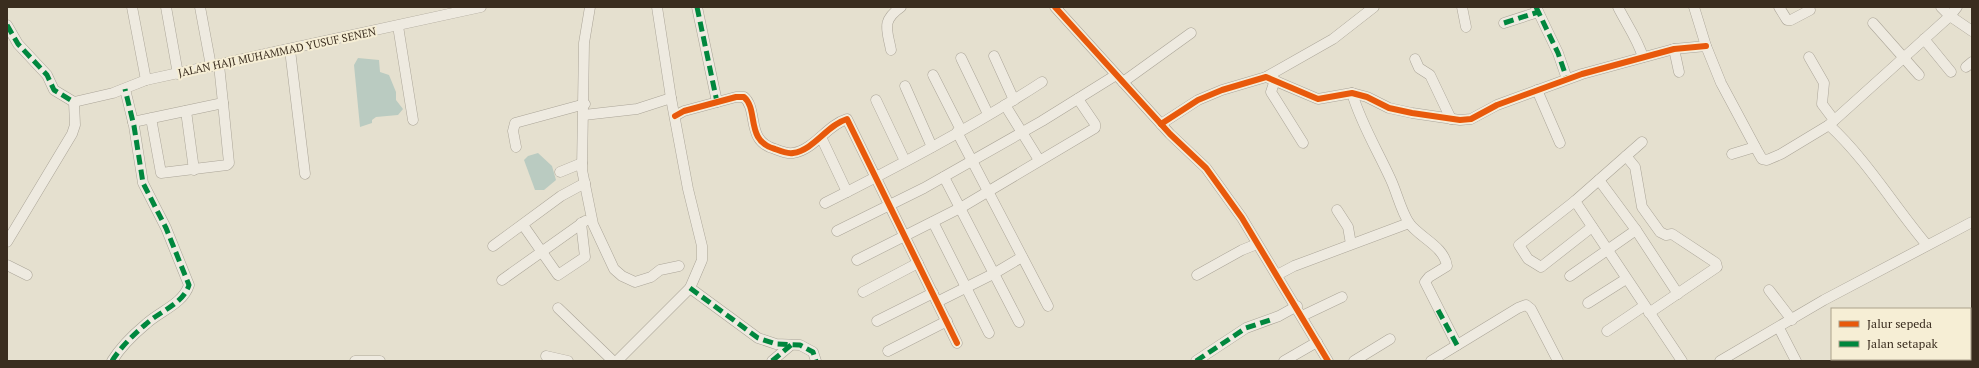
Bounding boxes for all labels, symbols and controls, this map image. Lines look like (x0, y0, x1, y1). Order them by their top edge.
street label: JALAN HAJI MUHAMMAD YUSUF SENEN (177, 24, 377, 80)
legend (1831, 308, 1971, 360)
text: Jalur sepeda (1867, 316, 1932, 331)
text: Jalan setapak (1867, 336, 1938, 351)

